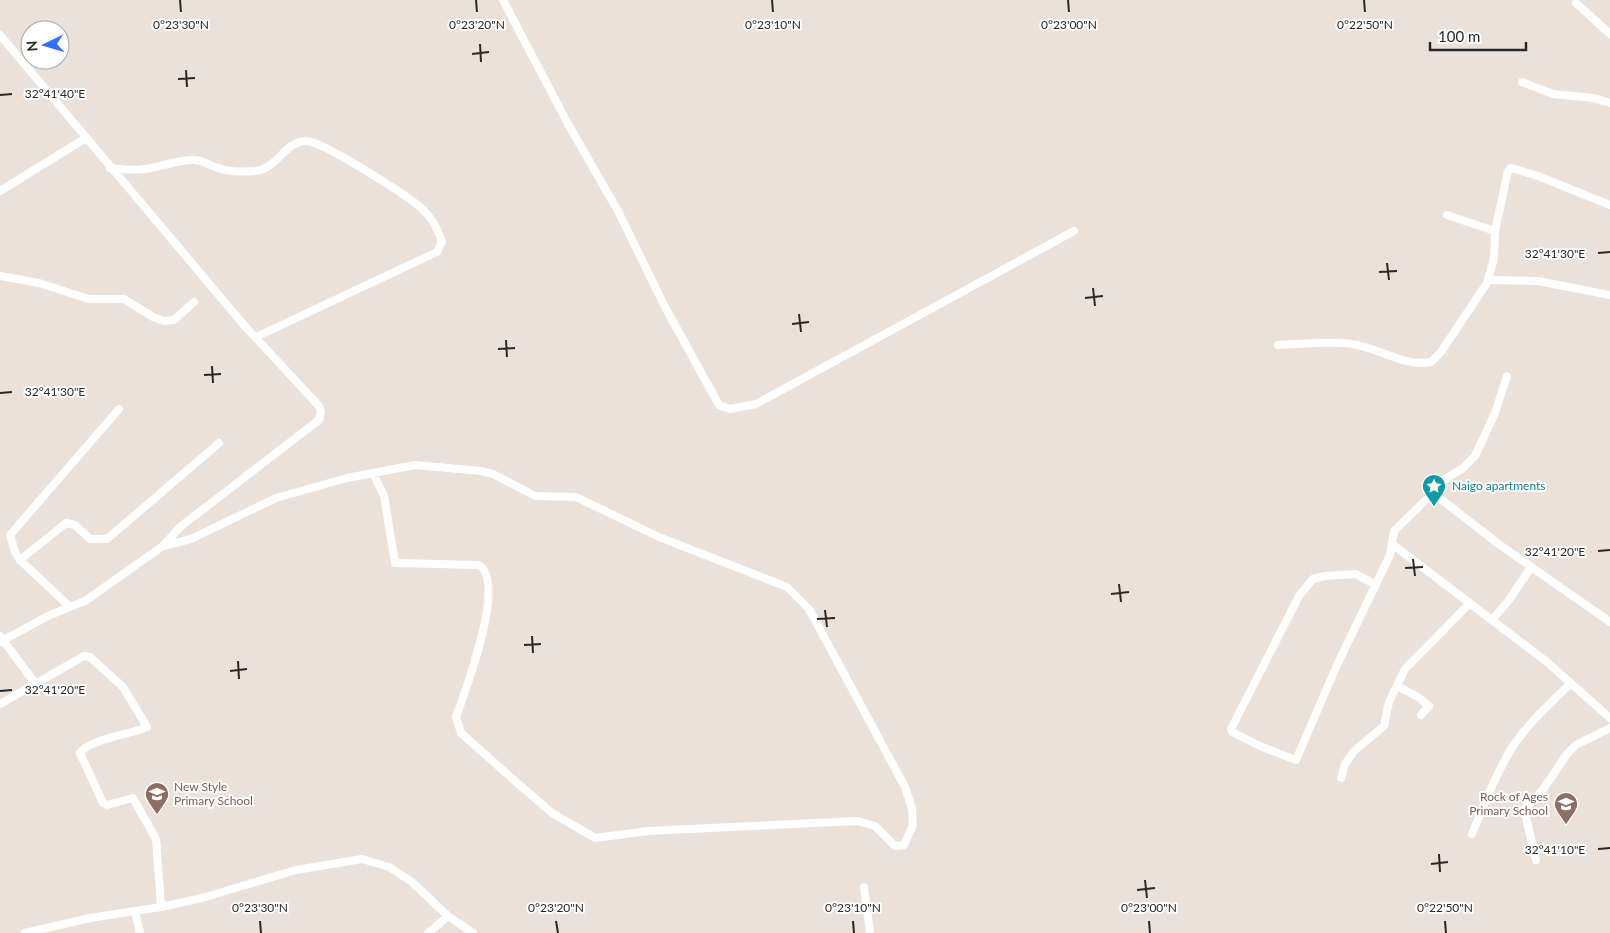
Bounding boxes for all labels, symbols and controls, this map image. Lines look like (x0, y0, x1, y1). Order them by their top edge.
text: 0°23'30"N (153, 17, 209, 32)
text: 0°23'20"N (449, 17, 505, 32)
text: 0°23'10"N (745, 17, 801, 32)
text: 0°23'00"N (1041, 17, 1097, 32)
text: 0°22'50"N (1337, 17, 1393, 32)
north arrow (20, 20, 70, 70)
scale bar (1430, 20, 1526, 52)
text: 100 m (1438, 27, 1480, 45)
text: N (23, 40, 40, 52)
text: 32°41'40"E (25, 86, 85, 101)
text: 32°41'30"E (1525, 246, 1585, 261)
text: 32°41'30"E (25, 384, 85, 399)
place icon: Naigo apartments (1421, 473, 1447, 507)
place label: Naigo apartments (1452, 478, 1546, 493)
text: 32°41'20"E (1525, 544, 1585, 559)
text: 32°41'20"E (25, 682, 85, 697)
place label: New Style Primary School (174, 779, 253, 808)
school or university icon: New Style Primary School (144, 781, 170, 815)
place label: Rock of Ages Primary School (1469, 789, 1548, 818)
school or university icon: Rock of Ages Primary School (1553, 791, 1579, 825)
text: 32°41'10"E (1525, 842, 1585, 857)
text: 0°23'30"N (232, 900, 288, 915)
text: 0°23'20"N (528, 900, 584, 915)
text: 0°23'10"N (825, 900, 881, 915)
text: 0°23'00"N (1121, 900, 1177, 915)
text: 0°22'50"N (1417, 900, 1473, 915)

